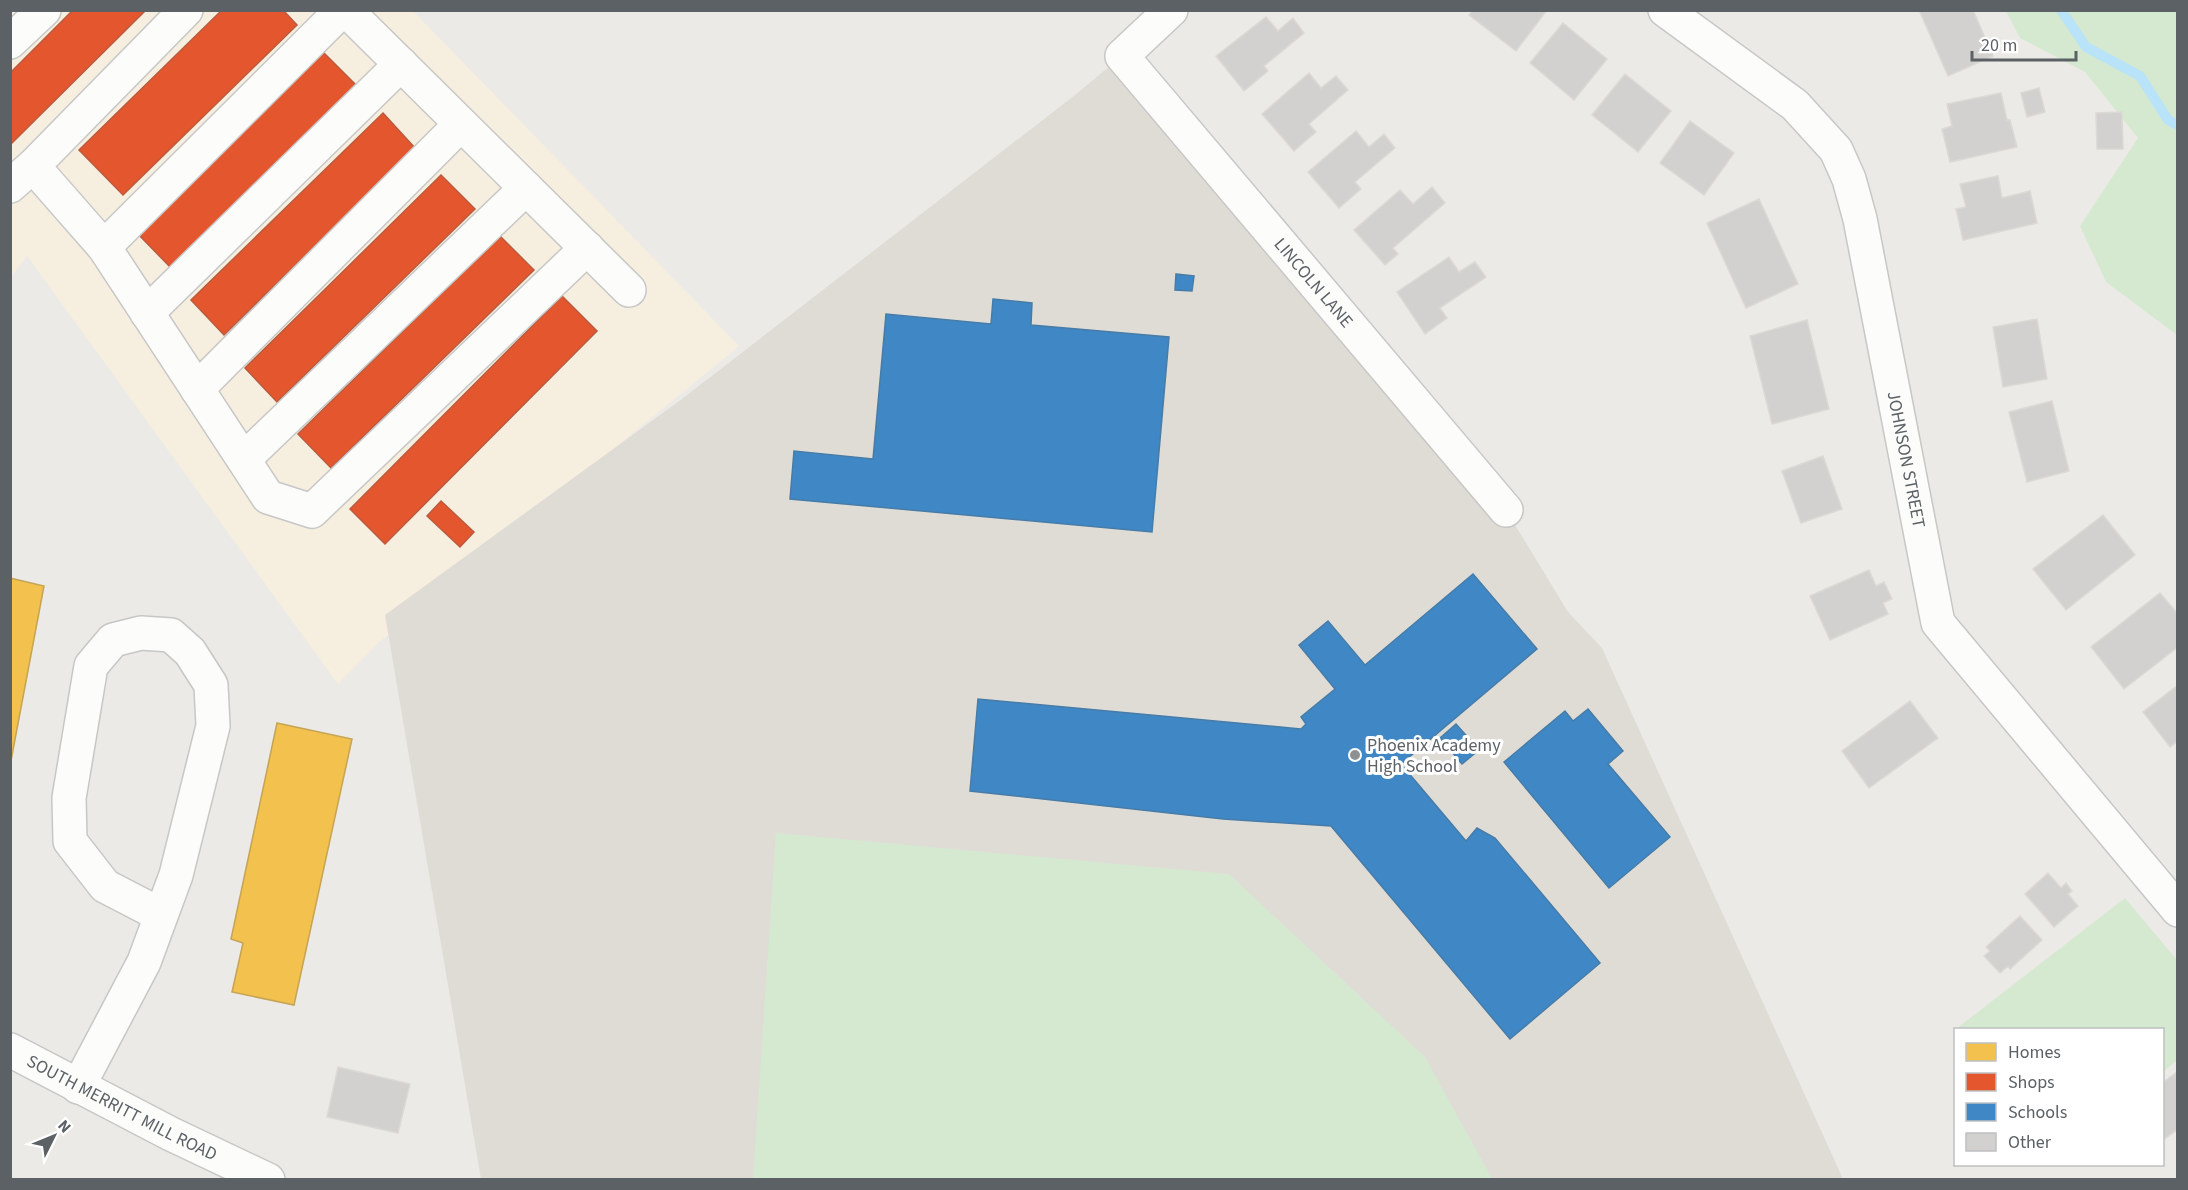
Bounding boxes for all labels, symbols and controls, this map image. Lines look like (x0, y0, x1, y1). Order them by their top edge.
scale bar (1972, 24, 2076, 62)
text: 20 m (1981, 33, 2017, 58)
street label: LINCOLN LANE (1268, 233, 1359, 333)
street label: JOHNSON STREET (1881, 389, 1931, 530)
place label: Phoenix Academy High School (1367, 733, 1501, 779)
marker: Phoenix Academy High School (1348, 748, 1362, 762)
legend (1954, 1028, 2164, 1166)
text: Homes (2008, 1040, 2061, 1065)
street label: SOUTH MERRITT MILL ROAD (22, 1049, 221, 1167)
text: Shops (2008, 1070, 2055, 1095)
text: Schools (2008, 1100, 2067, 1125)
north arrow (24, 1106, 84, 1166)
text: N (53, 1115, 76, 1138)
text: Other (2008, 1130, 2052, 1155)

